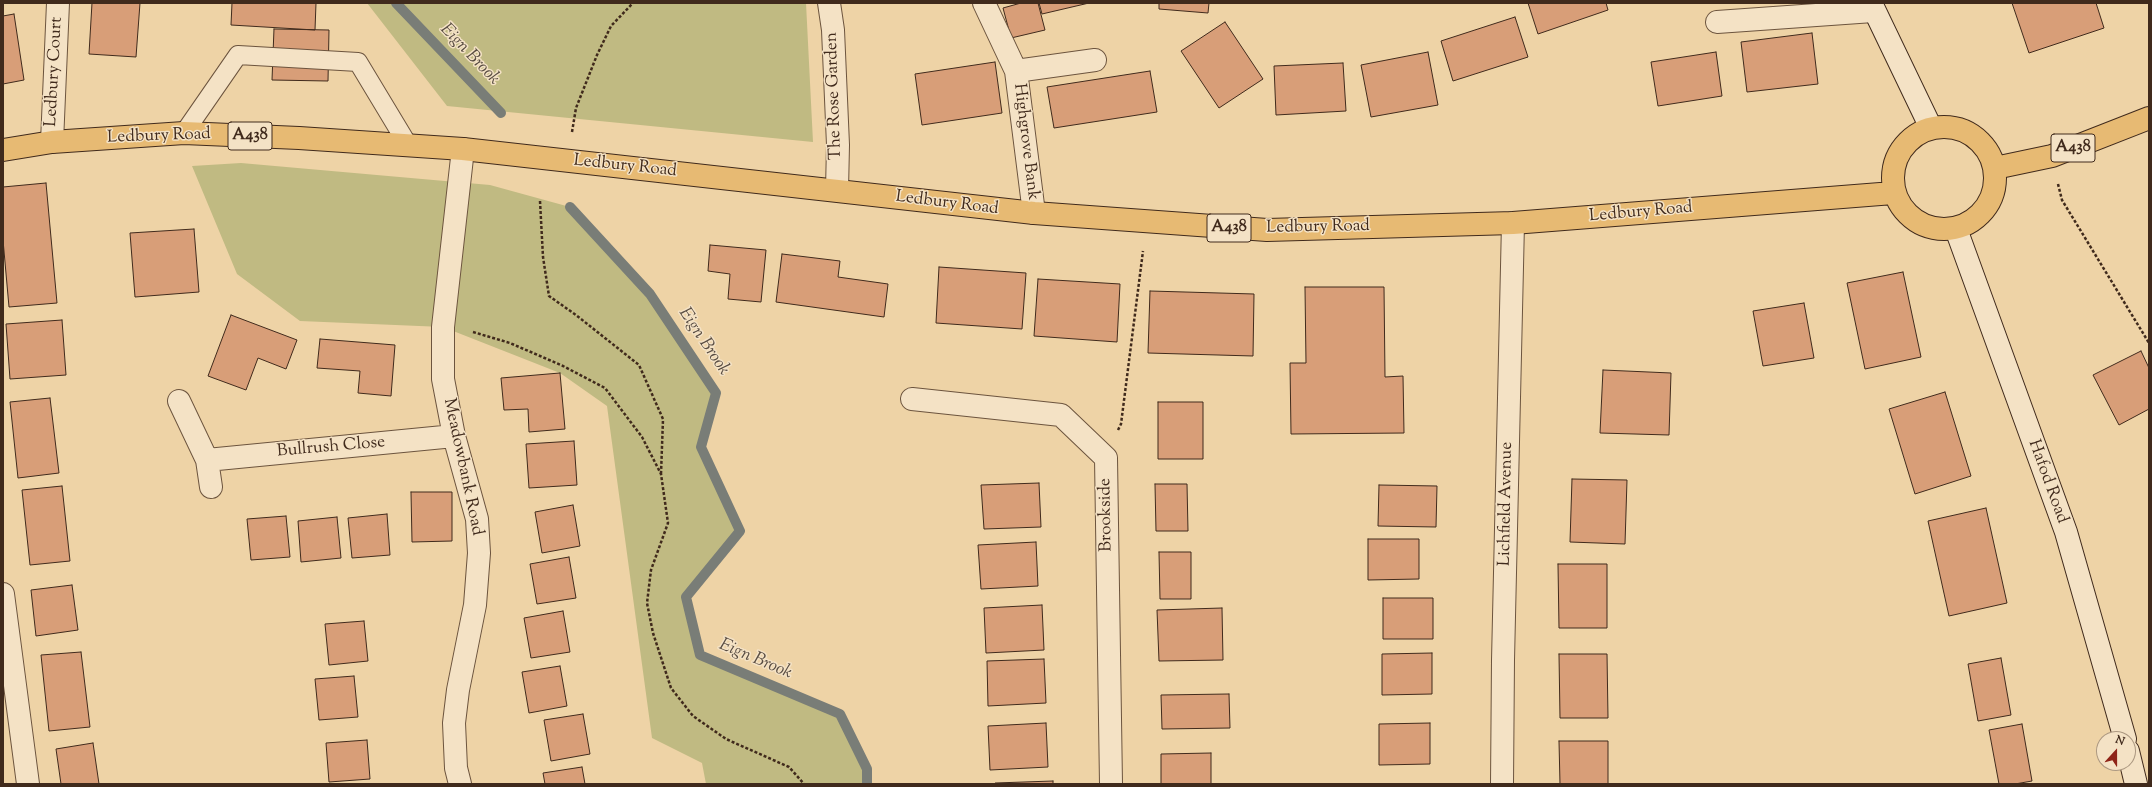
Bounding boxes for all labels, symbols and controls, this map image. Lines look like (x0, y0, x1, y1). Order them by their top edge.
street label: Ledbury Court (42, 17, 68, 127)
water label: Eign Brook (434, 20, 504, 90)
street label: The Rose Garden (823, 32, 847, 160)
street label: Highgrove Bank (1008, 82, 1042, 202)
road number: A438 (228, 122, 272, 150)
street label: Ledbury Road (107, 125, 211, 149)
road number: A438 (2051, 134, 2095, 162)
street label: Ledbury Road (572, 151, 678, 183)
street label: Ledbury Road (894, 188, 1000, 220)
street label: Ledbury Road (1588, 198, 1694, 228)
road number: A438 (1207, 214, 1251, 242)
street label: Ledbury Road (1266, 217, 1370, 239)
water label: Eign Brook (672, 304, 734, 380)
street label: Meadowbank Road (437, 396, 487, 538)
street label: Bullrush Close (276, 433, 386, 463)
street label: Hafod Road (2022, 437, 2072, 527)
street label: Lichfield Avenue (1496, 442, 1518, 566)
street label: Brookside (1096, 478, 1118, 552)
water label: Eign Brook (715, 635, 795, 685)
north arrow (2096, 731, 2136, 771)
text: N (2113, 732, 2127, 750)

